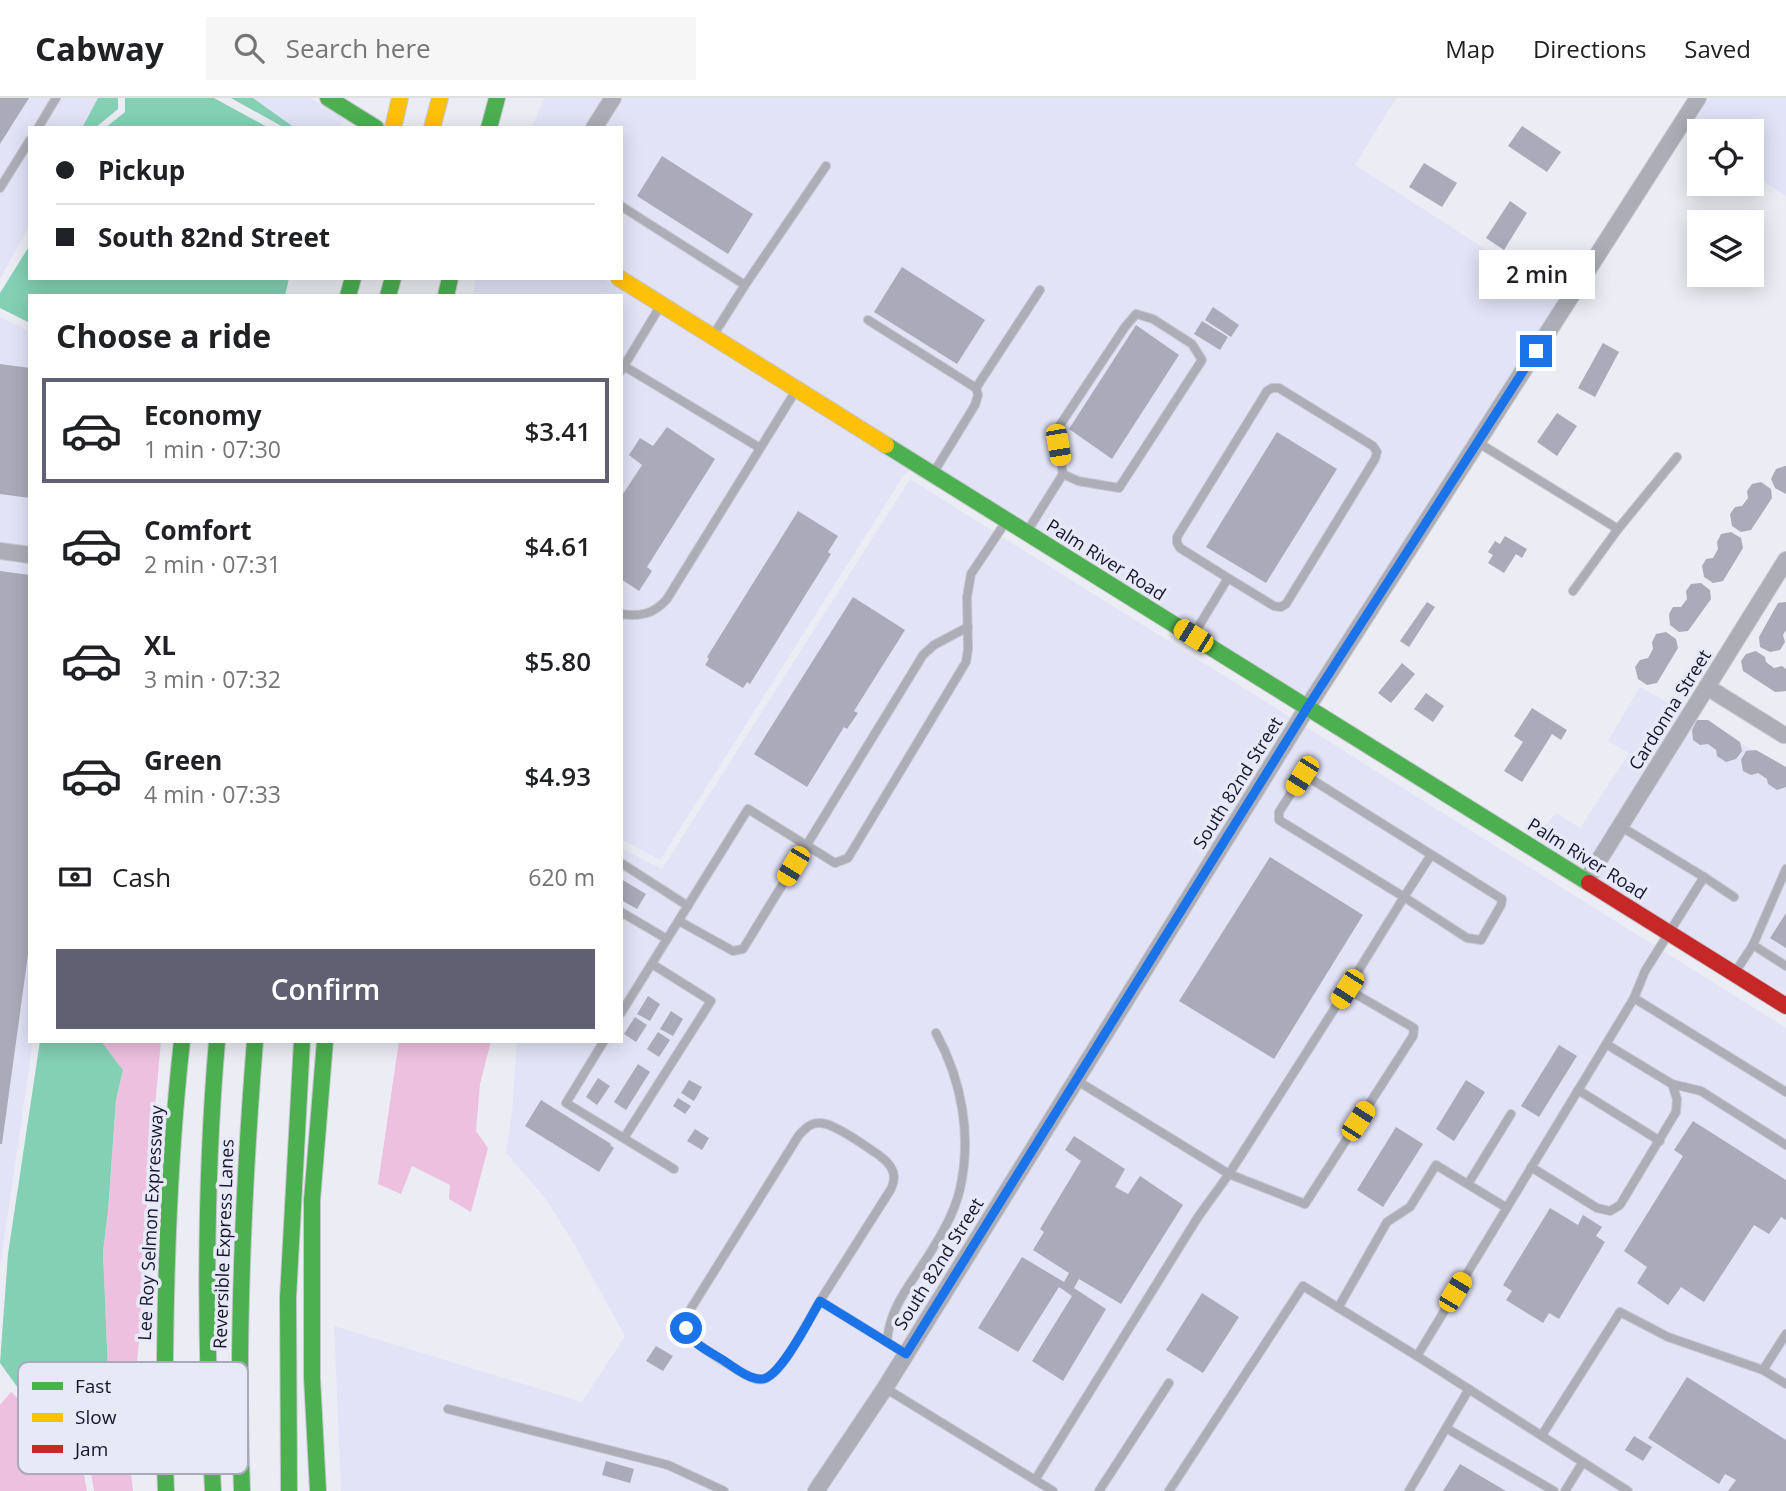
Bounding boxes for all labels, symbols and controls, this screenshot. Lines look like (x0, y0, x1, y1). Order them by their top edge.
search box (206, 17, 696, 80)
text: Cabway (35, 26, 164, 71)
icon: search (230, 29, 268, 67)
text: Search here (286, 30, 431, 66)
text: Map (1445, 32, 1495, 65)
text: Directions (1533, 32, 1646, 65)
text: Saved (1684, 32, 1751, 65)
map controls (1687, 119, 1764, 287)
button: locate (1687, 119, 1764, 196)
text: Pickup (98, 152, 185, 188)
button: layers (1687, 210, 1764, 287)
text: South 82nd Street (98, 219, 330, 255)
callout: 2 min (1478, 250, 1594, 299)
text: 2 min (1506, 258, 1568, 290)
text: Choose a ride (56, 314, 271, 357)
route end (1520, 335, 1552, 367)
text: Economy (144, 397, 262, 433)
icon: car (60, 399, 123, 462)
text: $3.41 (524, 413, 591, 449)
car (1045, 422, 1072, 468)
text: 1 min · 07:30 (144, 433, 281, 465)
text: Comfort (144, 512, 251, 548)
street label: Palm River Road (1042, 513, 1171, 605)
icon: car (60, 514, 123, 577)
text: $4.61 (524, 528, 591, 564)
text: 2 min · 07:31 (144, 548, 281, 580)
car (1170, 616, 1217, 656)
text: XL (144, 627, 176, 663)
icon: car (60, 629, 123, 692)
text: $5.80 (524, 643, 591, 679)
street label: Cardonna Street (1623, 645, 1716, 774)
text: 3 min · 07:32 (144, 663, 281, 695)
street label: South 82nd Street (1187, 712, 1287, 853)
text: Green (144, 742, 222, 778)
icon: car (60, 744, 123, 807)
car (1282, 753, 1323, 799)
text: $4.93 (524, 758, 591, 794)
text: 4 min · 07:33 (144, 778, 281, 810)
street label: Palm River Road (1523, 812, 1652, 904)
car (774, 843, 813, 889)
icon: cash (56, 858, 94, 896)
text: Cash (112, 859, 171, 895)
text: 620 m (528, 861, 595, 893)
button: Confirm (56, 949, 595, 1029)
car (1327, 966, 1368, 1012)
car (1338, 1098, 1379, 1144)
street label: Lee Roy Selmon Expressway (132, 1104, 168, 1341)
street label: Reversible Express Lanes (207, 1139, 239, 1349)
street label: South 82nd Street (888, 1193, 988, 1334)
car (1436, 1269, 1475, 1315)
route start (670, 1312, 702, 1344)
legend (18, 1362, 248, 1474)
text: Fast (75, 1373, 111, 1399)
text: Slow (75, 1404, 117, 1430)
text: Jam (73, 1436, 108, 1462)

